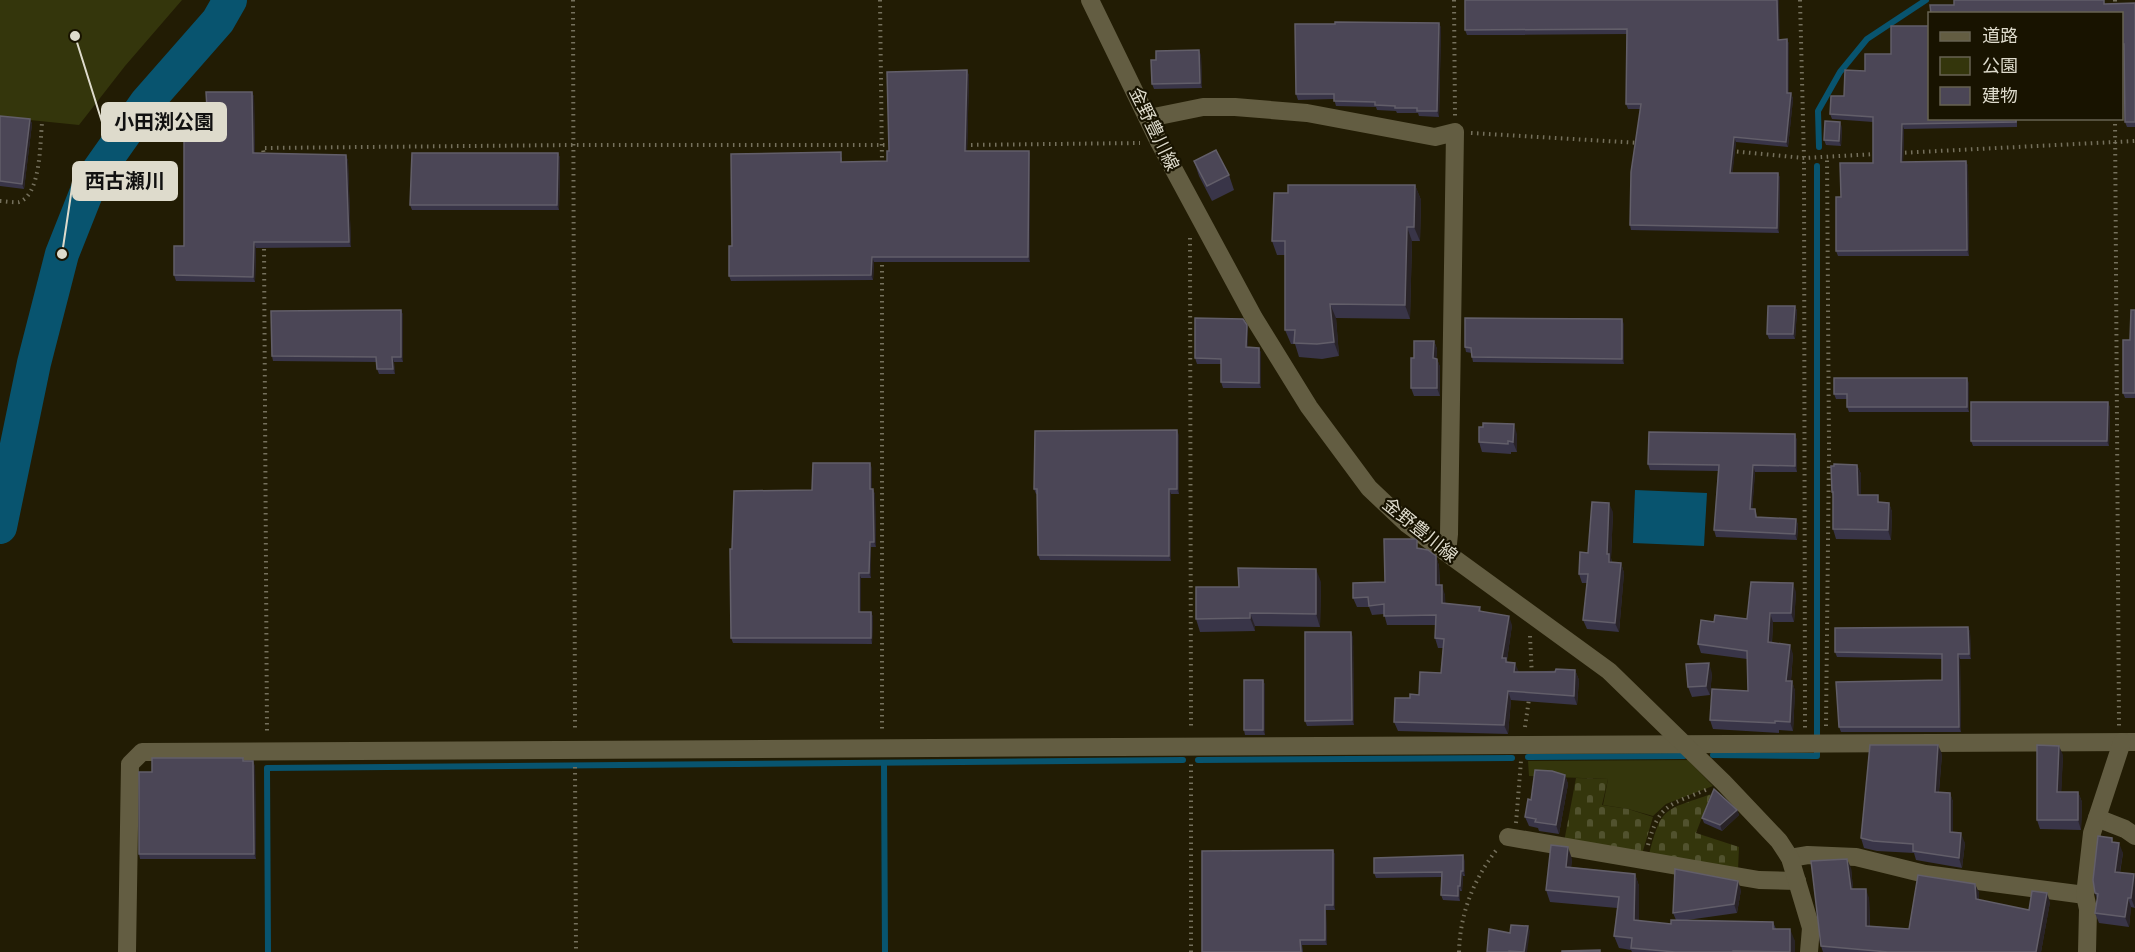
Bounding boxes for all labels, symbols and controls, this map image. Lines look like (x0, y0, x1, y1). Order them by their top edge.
legend (1928, 12, 2123, 120)
text: 道路 (1982, 25, 2018, 46)
text: 公園 (1982, 55, 2018, 76)
street label: 金野豊川線 (1125, 84, 1184, 174)
text: 建物 (1982, 85, 2018, 106)
callout: 小田渕公園 (102, 103, 226, 141)
text: 小田渕公園 (114, 110, 214, 134)
callout: 西古瀬川 (73, 162, 177, 200)
text: 西古瀬川 (85, 169, 165, 193)
street label: 金野豊川線 (1379, 493, 1462, 566)

